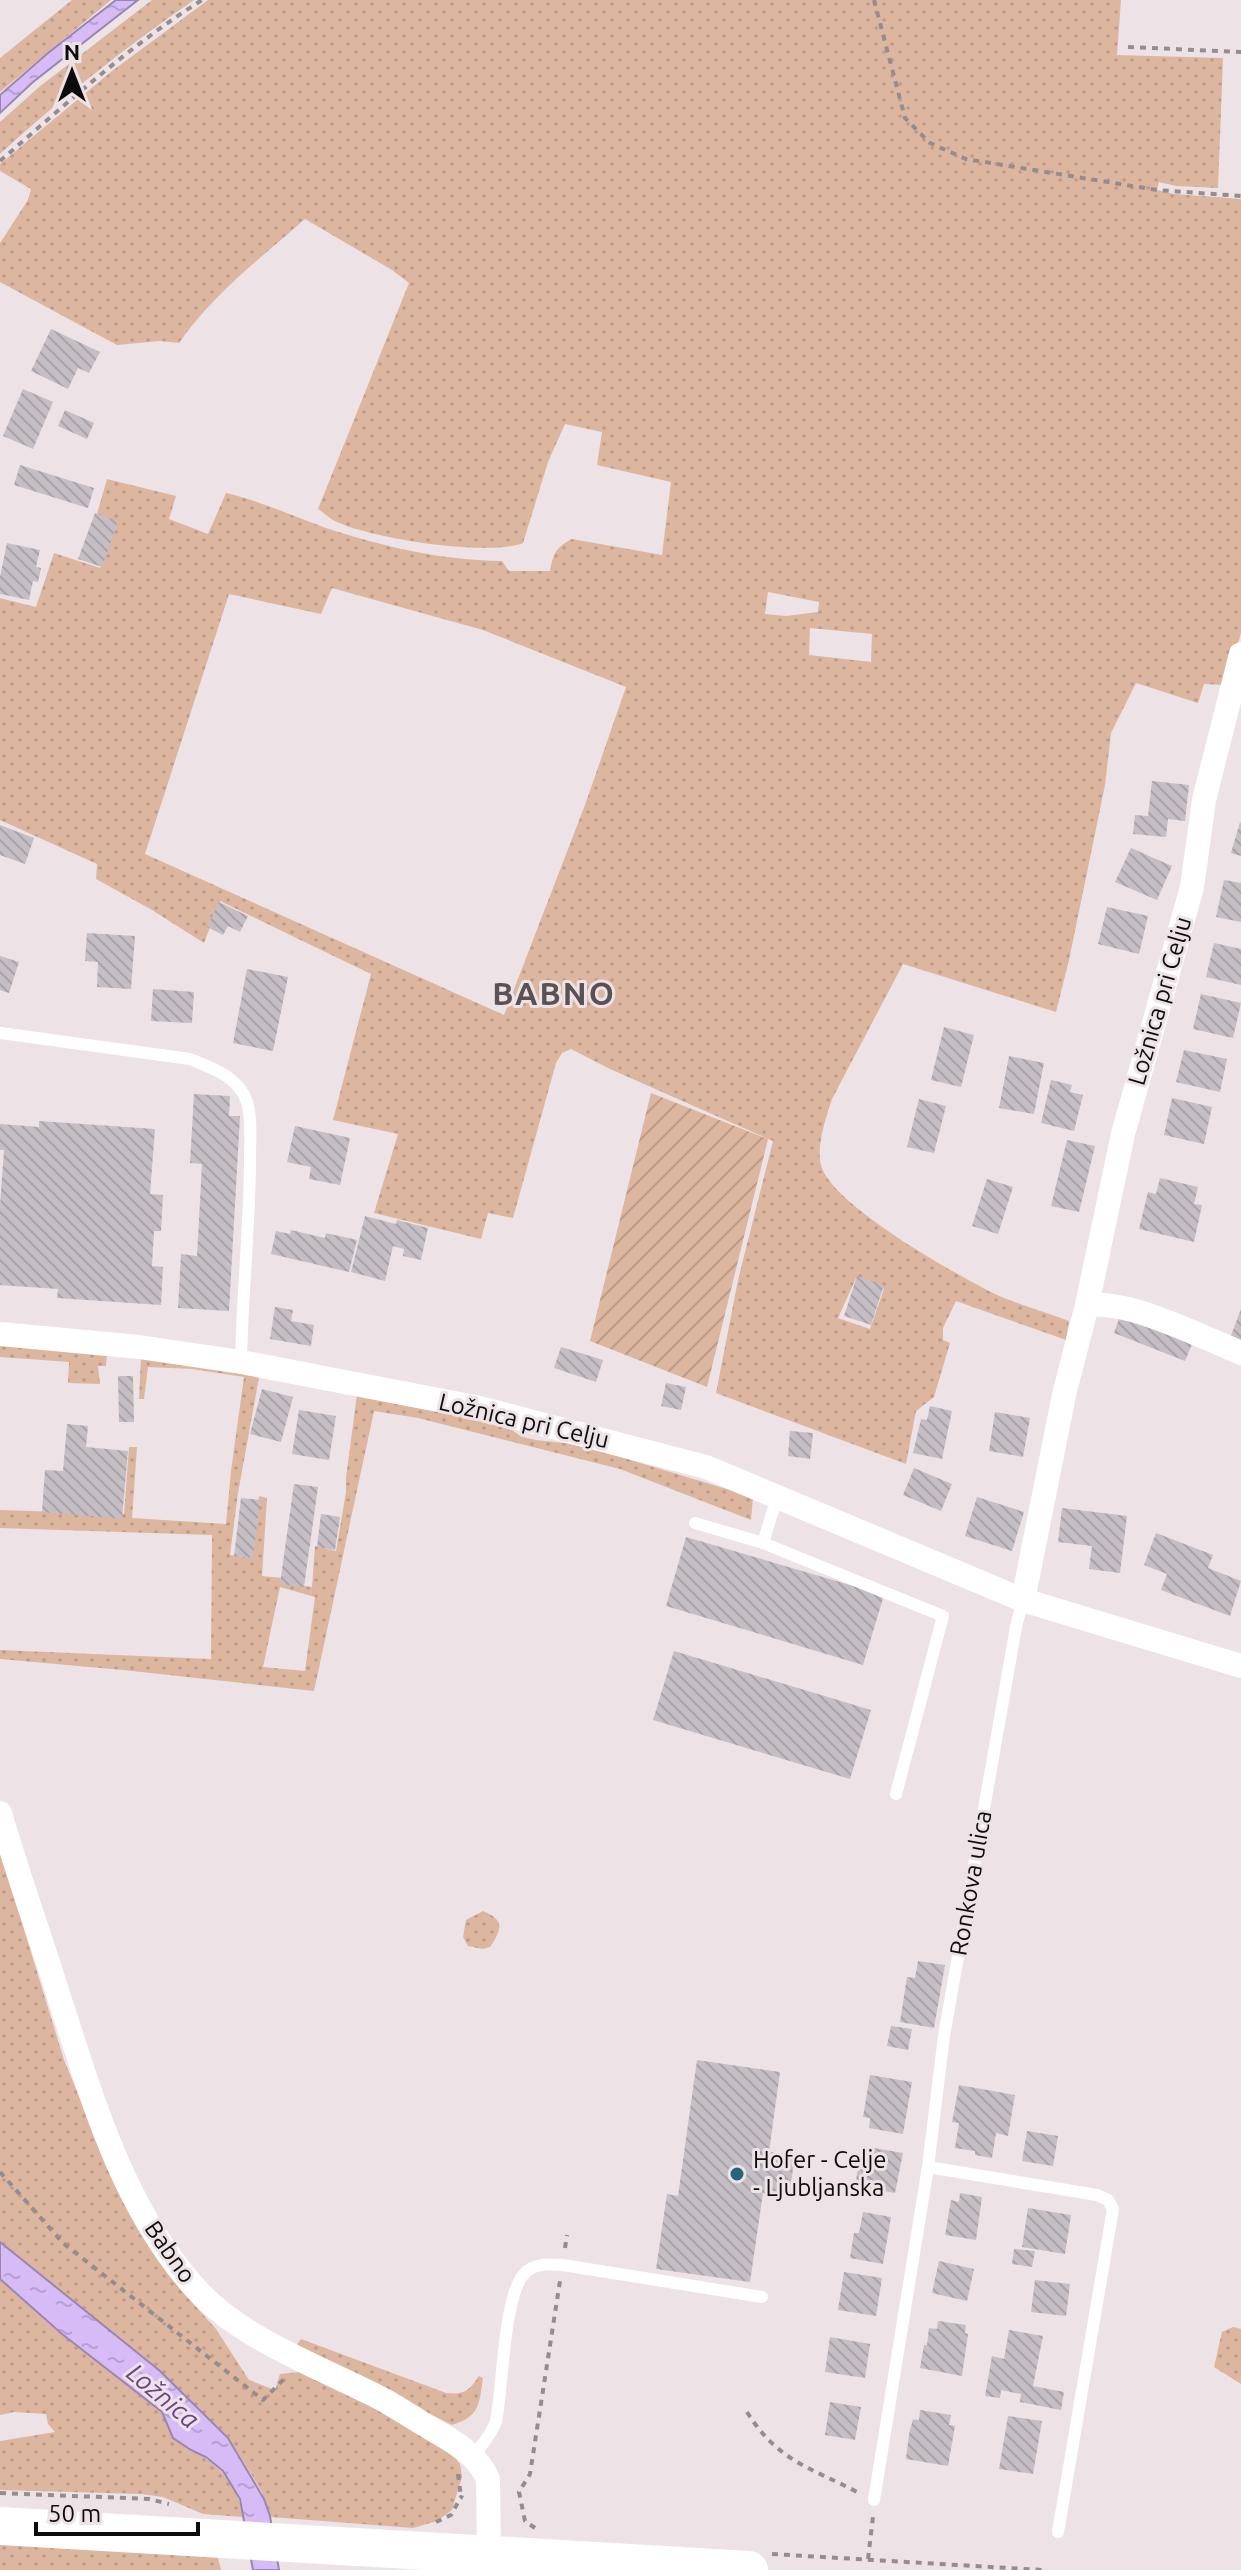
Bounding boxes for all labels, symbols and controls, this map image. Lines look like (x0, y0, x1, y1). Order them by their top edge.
north arrow (32, 32, 112, 112)
text: N (64, 39, 80, 64)
street label: Ložnica pri Celju (1123, 914, 1196, 1088)
district label: BABNO (492, 975, 616, 1011)
street label: Ložnica pri Celju (436, 1388, 612, 1453)
street label: Ronkova ulica (944, 1808, 997, 1958)
place label: Hofer - Celje - Ljubljanska (753, 2146, 886, 2201)
marker: Hofer - Celje - Ljubljanska (728, 2165, 746, 2183)
street label: Babno (139, 2216, 201, 2288)
water label: Ložnica (122, 2357, 205, 2434)
scale bar (36, 2486, 198, 2536)
text: 50 m (48, 2500, 101, 2527)

